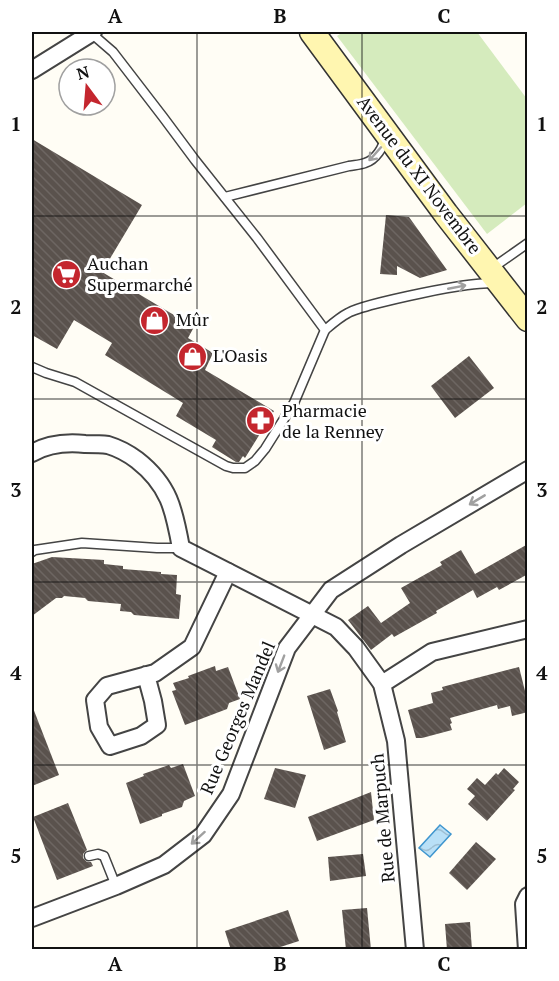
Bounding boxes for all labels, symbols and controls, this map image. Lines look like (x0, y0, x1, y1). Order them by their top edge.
text: A (108, 2, 123, 29)
text: B (274, 2, 287, 29)
text: C (437, 2, 451, 29)
north arrow (57, 57, 117, 117)
text: N (74, 60, 92, 85)
street label: Avenue du XI Novembre (352, 90, 487, 259)
text: 1 (10, 110, 22, 137)
text: 1 (536, 110, 548, 137)
one-way arrow (368, 147, 382, 162)
place label: Auchan Supermarché (87, 251, 193, 296)
supermarket icon: Auchan Supermarché (50, 258, 82, 290)
one-way arrow (446, 281, 466, 292)
text: 2 (10, 293, 22, 320)
text: 2 (536, 293, 548, 320)
shop icon: Mûr (139, 304, 171, 336)
place label: Mûr (176, 307, 209, 331)
shop icon: L'Oasis (176, 340, 208, 372)
place label: L'Oasis (213, 343, 268, 367)
place label: Pharmacie de la Renney (282, 398, 385, 443)
pharmacy icon: Pharmacie de la Renney (245, 405, 277, 437)
text: 3 (10, 476, 22, 503)
text: 3 (536, 476, 548, 503)
one-way arrow (469, 494, 486, 506)
street label: Rue Georges Mandel (194, 637, 280, 798)
one-way arrow (275, 654, 286, 672)
text: 4 (10, 659, 22, 686)
text: 4 (536, 659, 548, 686)
street label: Rue de Marpuch (364, 752, 400, 884)
one-way arrow (190, 831, 205, 845)
text: 5 (10, 842, 22, 869)
text: 5 (536, 842, 548, 869)
text: A (108, 950, 123, 977)
text: B (274, 950, 287, 977)
text: C (437, 950, 451, 977)

